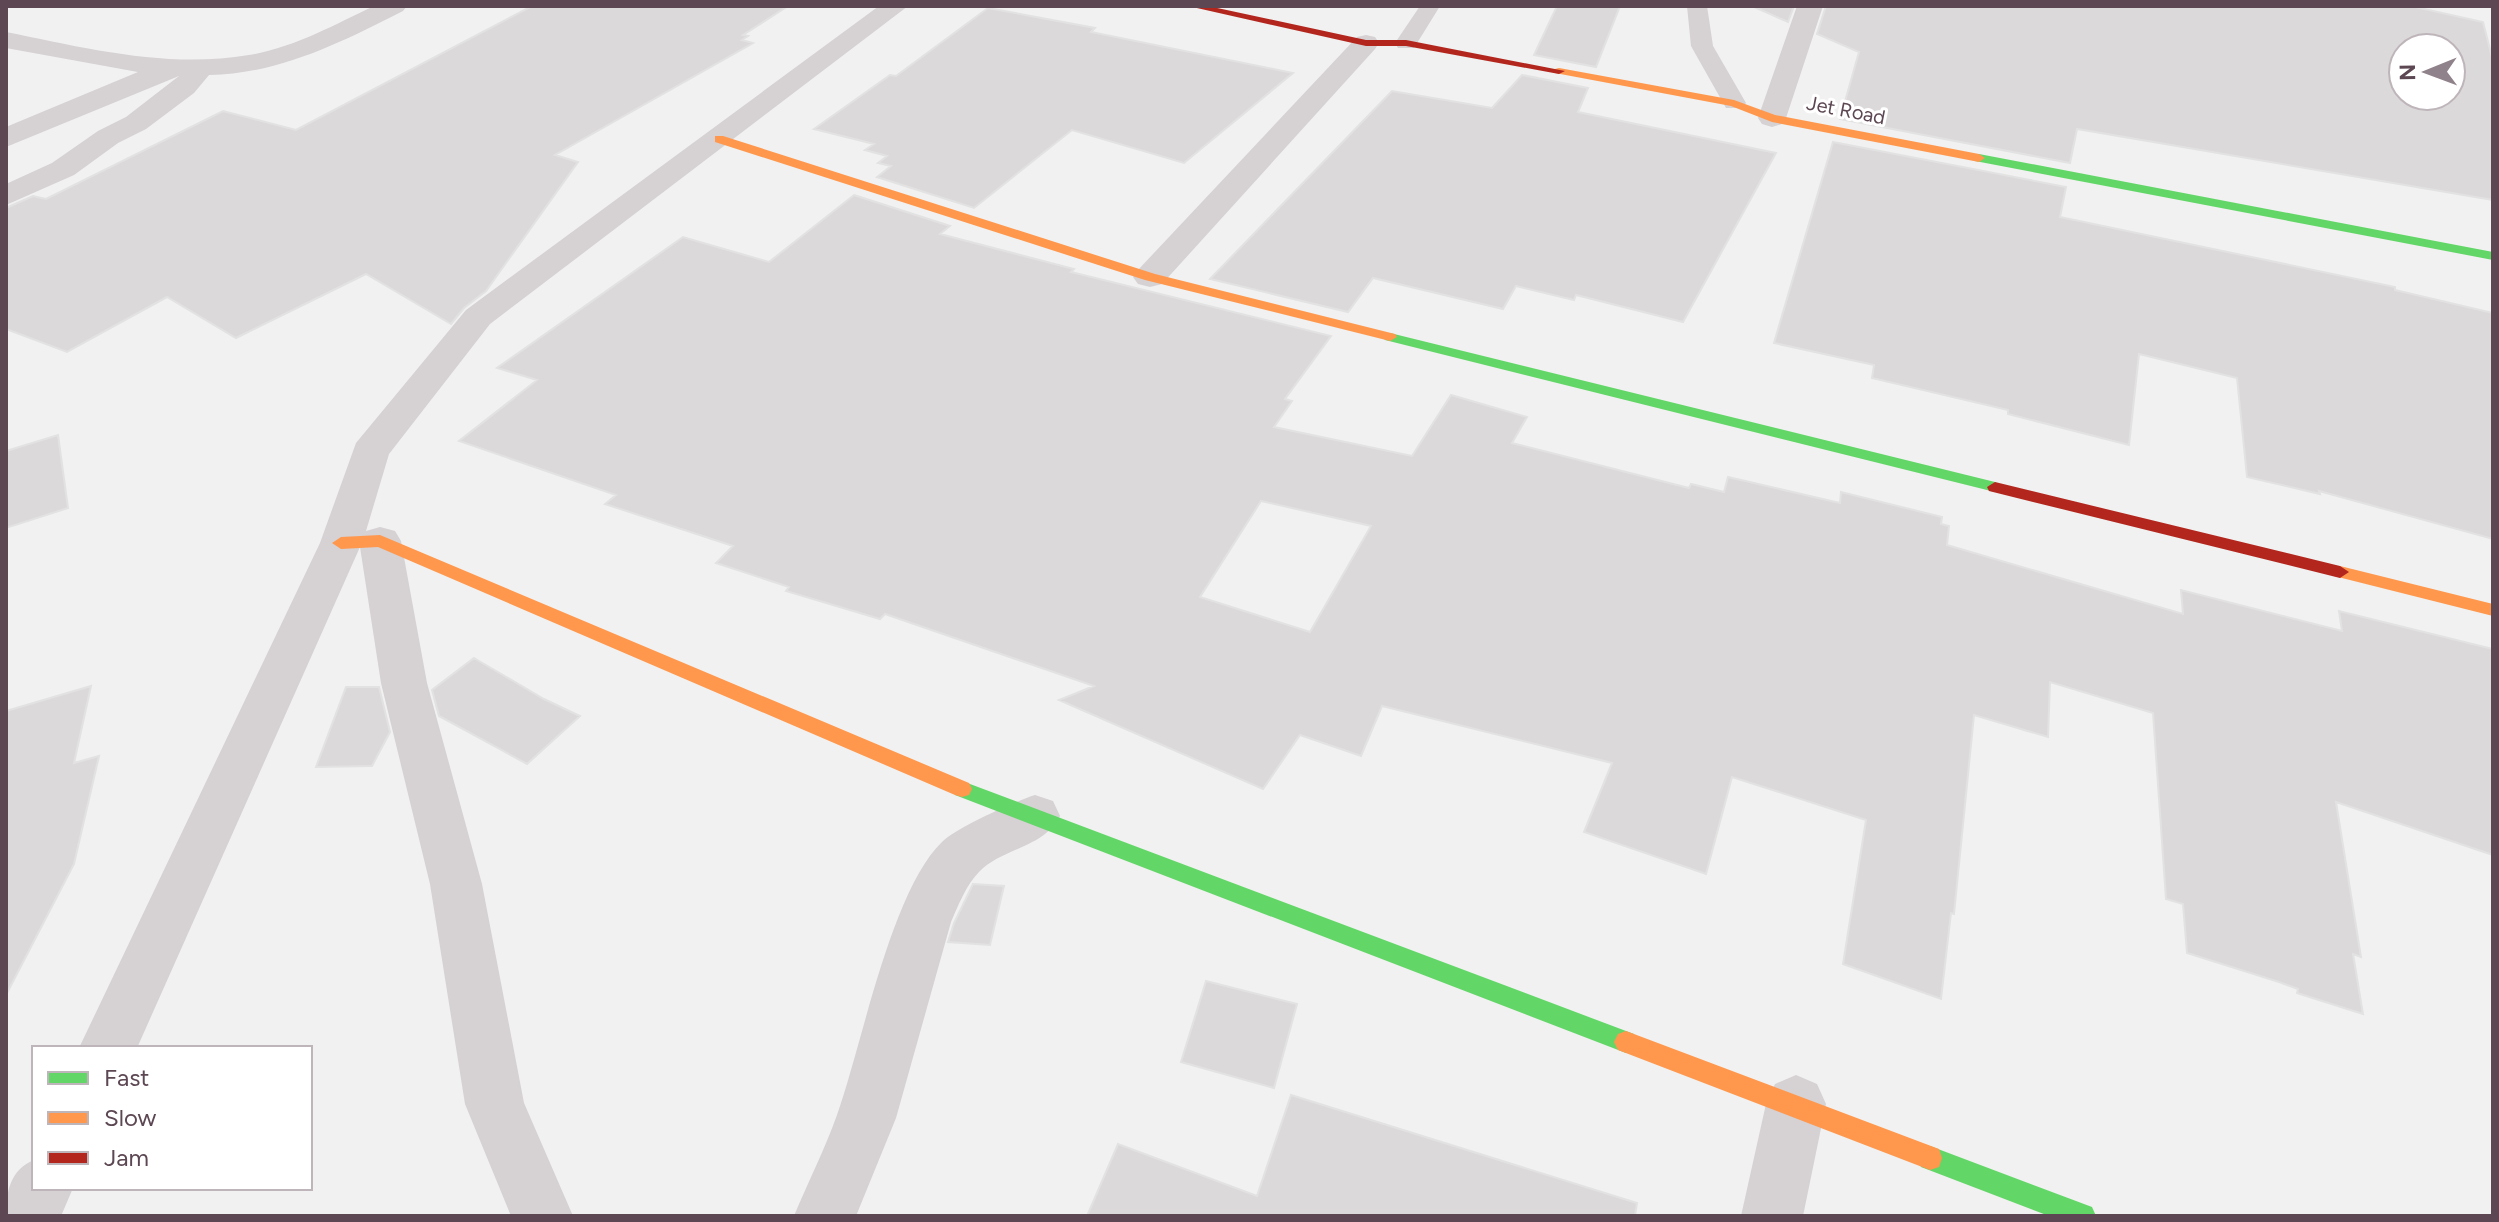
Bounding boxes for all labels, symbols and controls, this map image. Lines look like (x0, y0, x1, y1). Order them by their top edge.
north arrow (2387, 32, 2467, 112)
text: N (2394, 64, 2421, 81)
street label: Jet Road (1805, 91, 1887, 129)
legend (32, 1046, 312, 1190)
text: Fast (104, 1063, 149, 1092)
text: Slow (104, 1103, 157, 1132)
text: Jam (104, 1143, 149, 1172)

